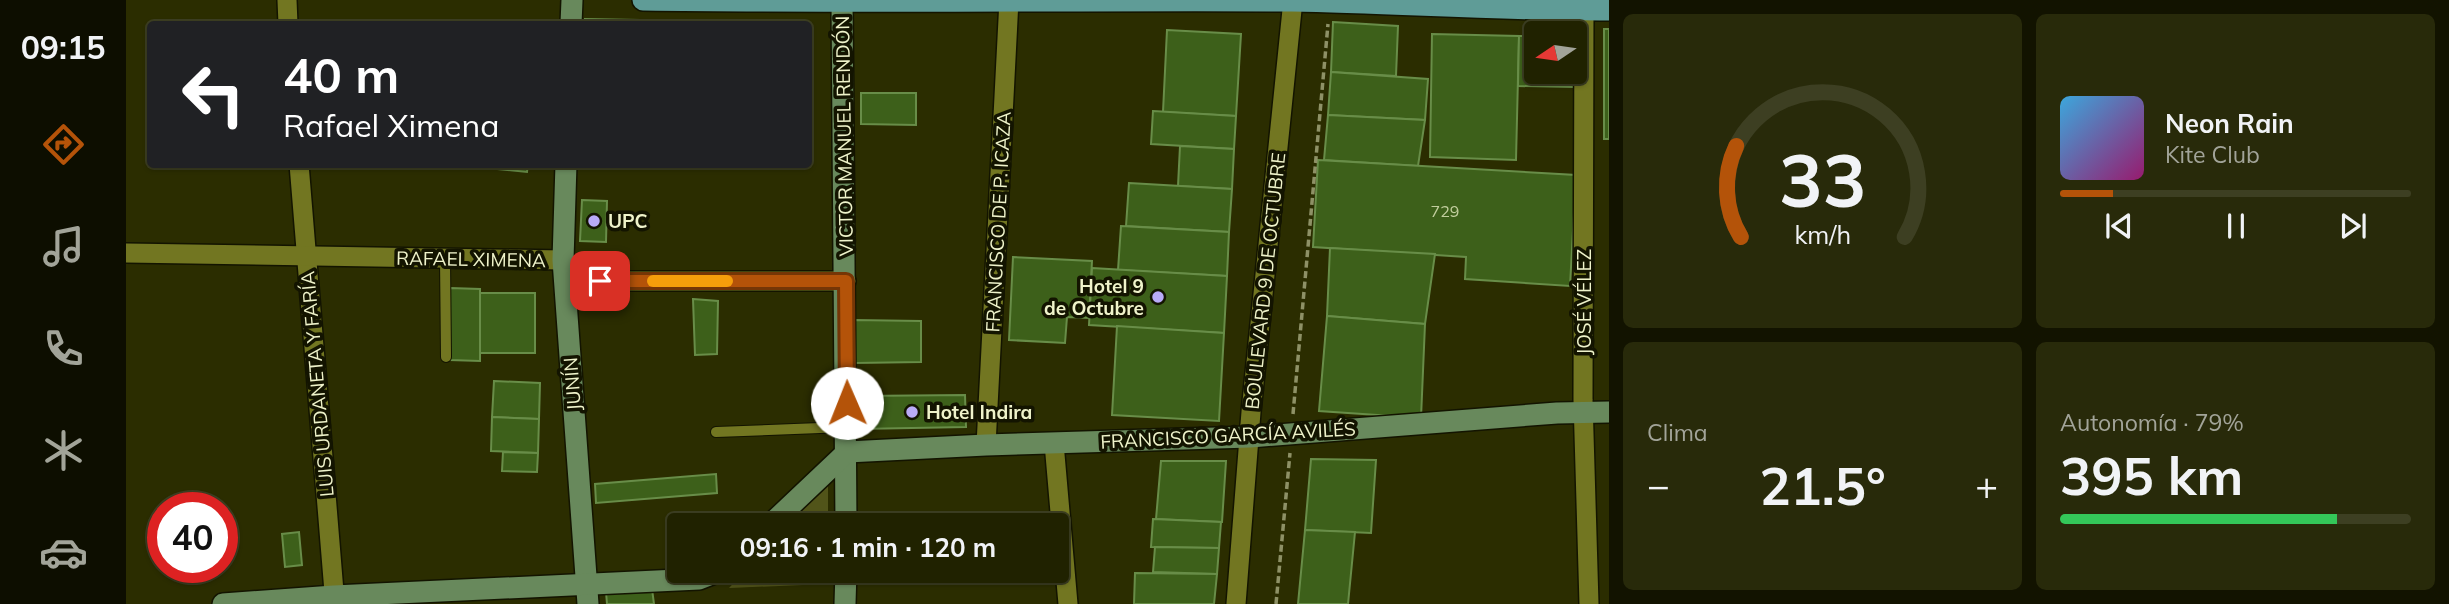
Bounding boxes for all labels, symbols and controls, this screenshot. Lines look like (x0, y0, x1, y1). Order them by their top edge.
street label: VICTOR MANUEL RENDÓN (830, 15, 858, 257)
north arrow (1524, 21, 1587, 84)
map controls (1524, 21, 1587, 84)
text: 09:15 (21, 27, 105, 67)
text: 40 m (283, 44, 399, 105)
icon: left (168, 49, 259, 140)
text: Rafael Ximena (283, 105, 499, 145)
text: Neon Rain (2165, 107, 2294, 140)
street label: FRANCISCO DE P. ICAZA (980, 111, 1016, 333)
icon: directions (39, 120, 88, 169)
text: 33 (1779, 134, 1866, 225)
text: Kite Club (2165, 140, 2260, 169)
street label: BOULEVARD 9 DE OCTUBRE (1240, 151, 1290, 411)
house number: 729 (1431, 201, 1459, 221)
icon: previous (2100, 207, 2138, 245)
icon: pause (2217, 207, 2255, 245)
icon: next (2334, 207, 2372, 245)
place label: UPC (608, 209, 648, 233)
marker: UPC (586, 213, 602, 229)
text: km/h (1794, 219, 1851, 250)
icon: music (39, 222, 88, 271)
street label: RAFAEL XIMENA (396, 246, 546, 272)
street label: JOSÉ VÉLEZ (1572, 249, 1596, 355)
pin (570, 251, 630, 311)
icon: arrive (581, 262, 619, 300)
street label: LUIS URDANETA Y FARÍA (295, 270, 339, 498)
place label: Hotel 9 de Octubre (1044, 274, 1144, 320)
marker: Hotel 9 de Octubre (1150, 289, 1166, 305)
icon: phone (39, 324, 88, 373)
street label: JUNÍN (558, 357, 586, 411)
position arrow (810, 366, 884, 440)
place label: Hotel Indira (926, 400, 1032, 424)
marker: Hotel Indira (904, 404, 920, 420)
text: Autonomía · 79% (2060, 408, 2244, 437)
street label: FRANCISCO GARCÍA AVILÉS (1100, 416, 1356, 454)
text: Clima (1647, 418, 1708, 447)
icon: climate (39, 426, 88, 475)
text: 395 km (2060, 443, 2243, 508)
text: 21.5° (1759, 453, 1886, 518)
text: − (1647, 461, 1670, 509)
text: + (1975, 461, 1998, 509)
speed limit sign: 40 (147, 492, 238, 583)
icon: car (39, 528, 88, 577)
text: 09:16 · 1 min · 120 m (740, 531, 996, 564)

